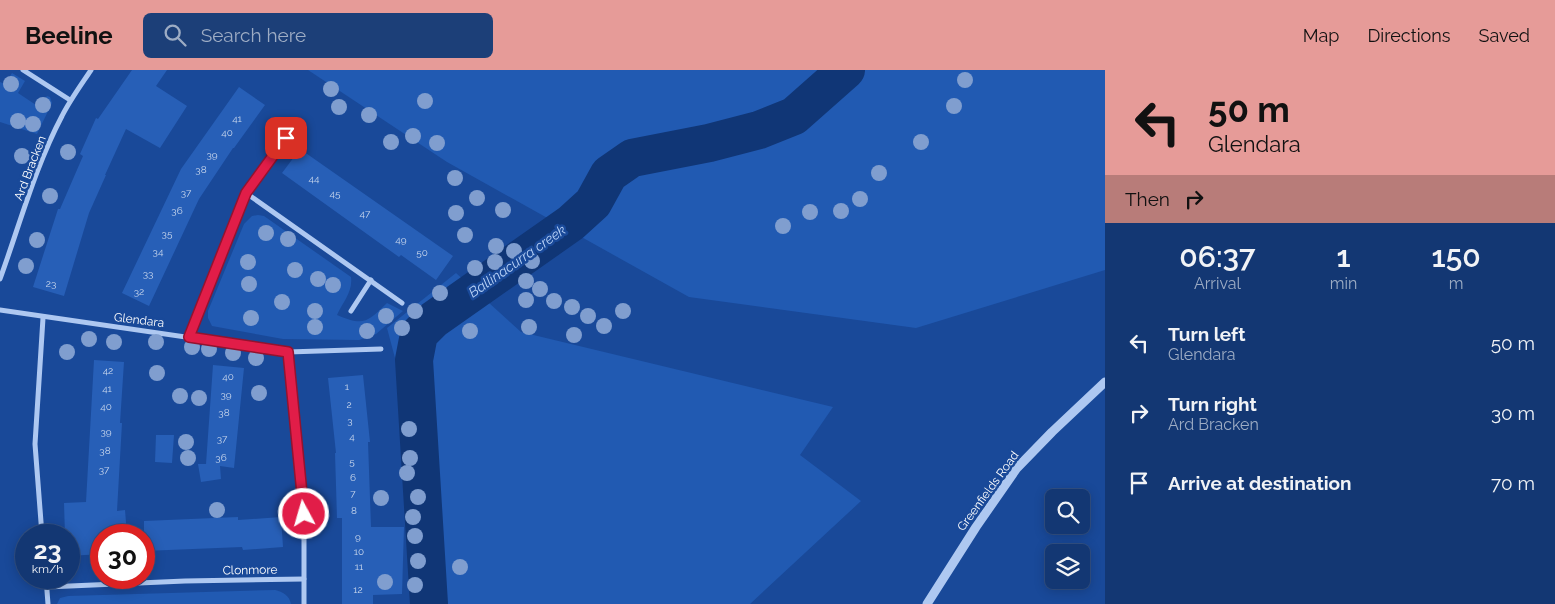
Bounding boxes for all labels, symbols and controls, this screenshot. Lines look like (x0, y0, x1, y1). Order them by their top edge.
search box (143, 13, 493, 58)
text: Beeline (25, 21, 113, 50)
icon: search (161, 21, 189, 49)
text: Search here (201, 24, 306, 46)
text: Map (1303, 25, 1339, 46)
text: Directions (1367, 25, 1451, 46)
text: Saved (1479, 25, 1530, 46)
text: 50 m (1208, 89, 1290, 130)
icon: left (1125, 90, 1190, 155)
house number: 41 (232, 113, 243, 124)
pin (265, 117, 307, 159)
icon: arrive (272, 124, 300, 152)
house number: 40 (221, 127, 233, 138)
text: Glendara (1208, 131, 1301, 157)
street label: Ard Bracken (11, 134, 49, 202)
house number: 39 (206, 149, 218, 160)
house number: 38 (195, 164, 207, 175)
house number: 44 (309, 173, 320, 184)
icon: right (1180, 185, 1208, 213)
house number: 37 (181, 187, 192, 198)
house number: 45 (330, 188, 341, 199)
text: Then (1125, 188, 1170, 210)
house number: 36 (171, 205, 183, 216)
house number: 47 (360, 208, 371, 219)
water label: Ballinacurra creek (465, 221, 569, 301)
house number: 35 (162, 228, 173, 239)
house number: 49 (395, 234, 407, 245)
text: 06:37 (1179, 239, 1256, 274)
text: 1 (1336, 239, 1351, 274)
text: 150 (1432, 239, 1481, 274)
house number: 34 (153, 246, 164, 257)
house number: 50 (416, 247, 428, 258)
house number: 33 (143, 268, 153, 279)
text: Arrival (1194, 274, 1241, 293)
text: min (1330, 274, 1357, 293)
text: m (1449, 274, 1464, 293)
house number: 23 (46, 278, 56, 289)
house number: 32 (134, 286, 144, 297)
street label: Glendara (113, 310, 165, 330)
text: Turn left (1168, 323, 1245, 345)
icon: left (1125, 329, 1153, 357)
text: 50 m (1491, 332, 1535, 354)
text: Glendara (1168, 345, 1236, 364)
house number: 42 (103, 365, 113, 376)
house number: 40 (222, 371, 234, 382)
house number: 1 (345, 381, 350, 392)
house number: 41 (102, 383, 113, 394)
house number: 39 (220, 389, 232, 400)
text: Turn right (1168, 393, 1257, 415)
house number: 2 (346, 399, 352, 410)
icon: right (1125, 399, 1153, 427)
house number: 40 (100, 401, 112, 412)
text: 30 m (1491, 402, 1535, 424)
house number: 38 (218, 407, 230, 418)
house number: 3 (347, 415, 353, 426)
text: Ard Bracken (1168, 415, 1259, 434)
house number: 39 (100, 426, 112, 437)
house number: 4 (349, 431, 355, 442)
house number: 37 (217, 433, 228, 444)
house number: 38 (99, 445, 111, 456)
street label: Greenfields Road (954, 448, 1022, 534)
house number: 36 (215, 452, 227, 463)
house number: 5 (349, 456, 355, 467)
house number: 37 (99, 464, 110, 475)
icon: arrive (1125, 469, 1153, 497)
house number: 6 (350, 472, 356, 483)
text: Arrive at destination (1168, 472, 1352, 494)
text: 70 m (1491, 472, 1535, 494)
position arrow (277, 487, 329, 539)
house number: 7 (350, 488, 356, 499)
map controls (1045, 489, 1090, 589)
button: search (1045, 489, 1090, 534)
house number: 8 (351, 505, 357, 516)
speed limit sign: 30 (90, 524, 155, 589)
house number: 9 (355, 531, 361, 542)
text: 23 (33, 535, 62, 565)
button: layers (1045, 544, 1090, 589)
house number: 10 (354, 546, 364, 557)
house number: 11 (355, 561, 364, 572)
text: km/h (32, 562, 63, 576)
street label: Clonmore (222, 563, 278, 577)
house number: 12 (353, 584, 363, 595)

